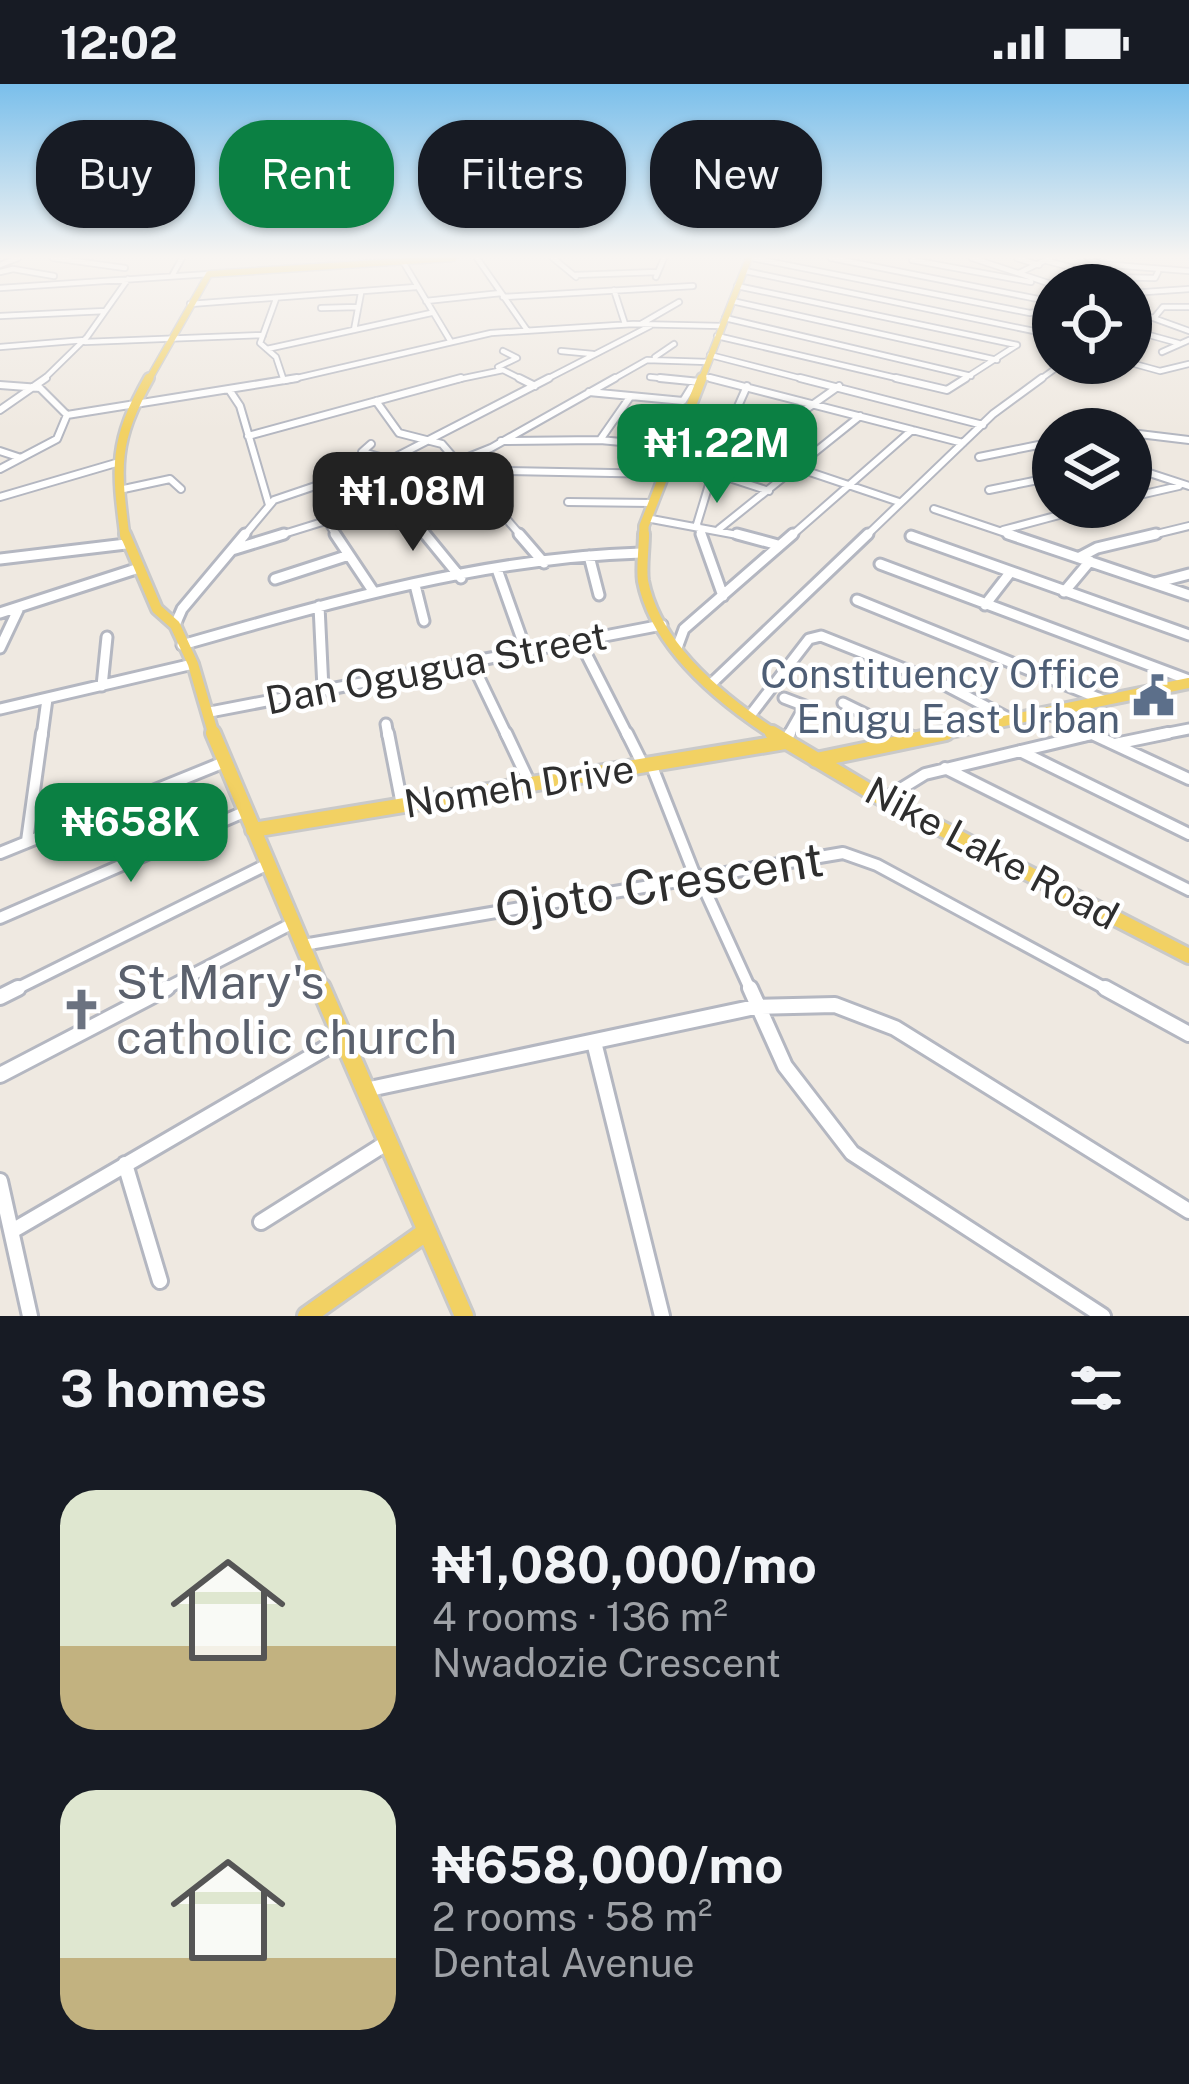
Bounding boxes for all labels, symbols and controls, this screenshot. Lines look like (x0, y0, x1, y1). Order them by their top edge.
text: 12:02 (60, 16, 178, 69)
chip: Buy (36, 120, 195, 228)
chip: Rent (219, 120, 394, 228)
chip: Filters (418, 120, 626, 228)
chip: New (650, 120, 822, 228)
map controls (1032, 264, 1152, 528)
button: locate (1032, 264, 1152, 384)
pin: ₦1.22M (619, 404, 815, 506)
button: layers (1032, 408, 1152, 528)
text: ₦1.22M (644, 420, 790, 466)
pin: ₦1.08M (315, 452, 511, 554)
text: ₦1.08M (340, 468, 486, 514)
street label: Dan Ogugua Street (262, 612, 610, 724)
place label: Constituency Office Enugu East Urban (760, 651, 1120, 742)
public building icon: Constituency Office Enugu East Urban (1131, 673, 1177, 719)
street label: Nomeh Drive (401, 745, 637, 827)
street label: Nike Lake Road (858, 767, 1126, 939)
pin: ₦658K (47, 783, 215, 885)
text: ₦658K (62, 799, 200, 845)
street label: Ojoto Crescent (491, 830, 827, 938)
place label: St Mary's catholic church (116, 953, 457, 1065)
church icon: St Mary's catholic church (59, 986, 105, 1032)
icon: filters (1063, 1355, 1129, 1421)
text: 3 homes (60, 1359, 267, 1418)
text: ₦1,080,000/mo (432, 1535, 817, 1594)
icon: home (156, 1538, 300, 1682)
text: 4 rooms · 136 m² (432, 1594, 728, 1640)
text: Nwadozie Crescent (432, 1640, 781, 1686)
text: ₦658,000/mo (432, 1835, 784, 1894)
icon: home (156, 1838, 300, 1982)
text: 2 rooms · 58 m² (432, 1894, 712, 1940)
text: Dental Avenue (432, 1940, 695, 1986)

